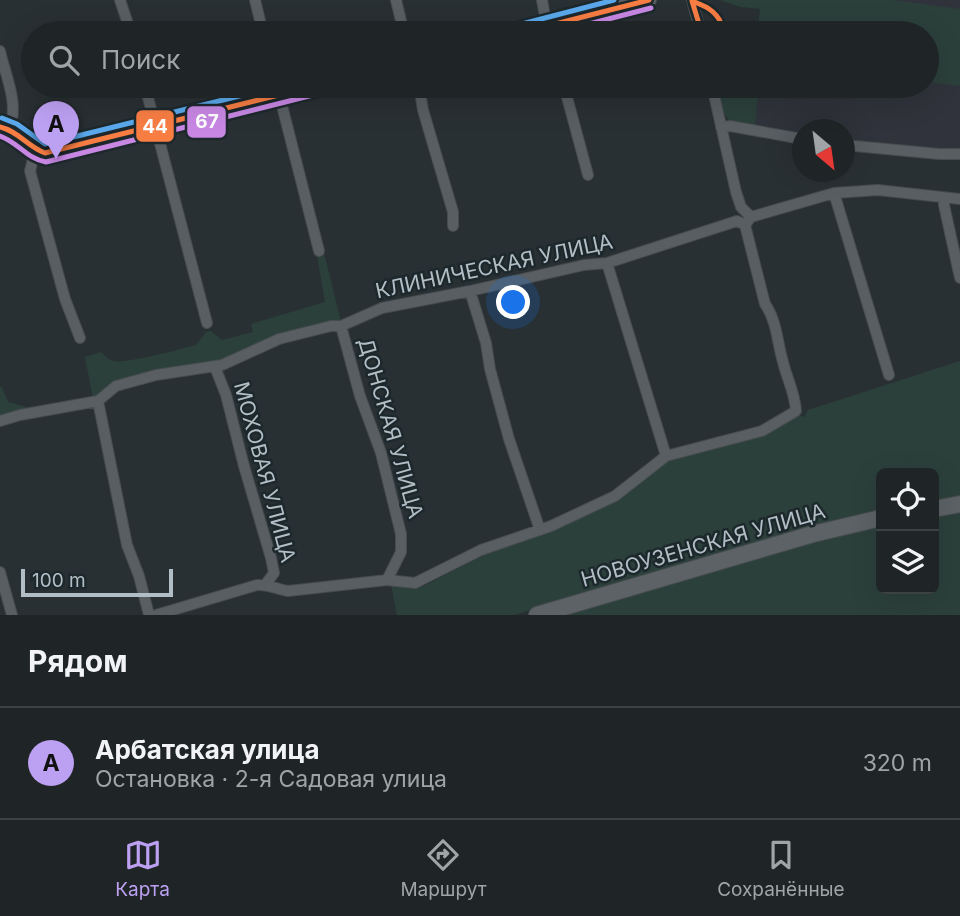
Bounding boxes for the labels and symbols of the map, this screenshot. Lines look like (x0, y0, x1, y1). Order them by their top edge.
pin: A (33, 101, 79, 159)
line badge: 67 (186, 105, 227, 139)
line badge: 44 (135, 109, 175, 143)
text: 67 (195, 110, 219, 133)
text: 44 (142, 115, 168, 138)
north arrow (792, 119, 855, 182)
street label: КЛИНИЧЕСКАЯ УЛИЦА (373, 229, 615, 303)
your location (496, 285, 530, 319)
street label: ДОНСКАЯ УЛИЦА (353, 335, 429, 521)
street label: МОХОВАЯ УЛИЦА (229, 379, 301, 565)
street label: НОВОУЗЕНСКАЯ УЛИЦА (578, 498, 828, 592)
scale bar (21, 566, 173, 598)

